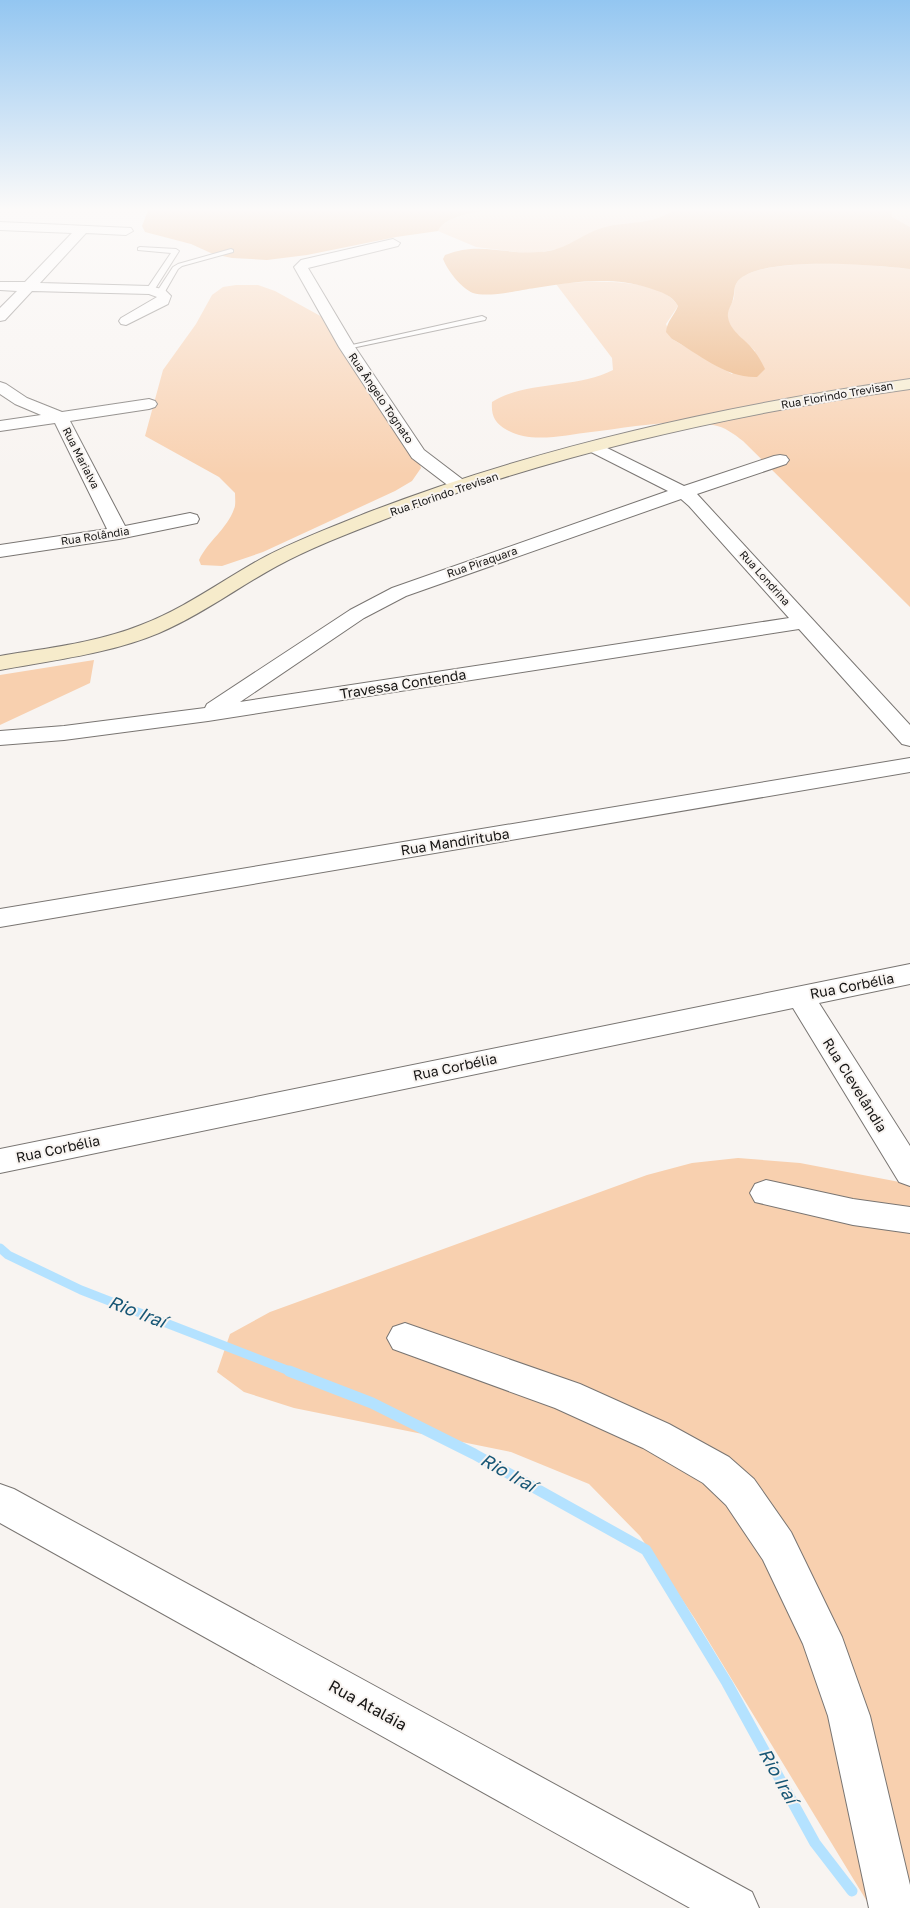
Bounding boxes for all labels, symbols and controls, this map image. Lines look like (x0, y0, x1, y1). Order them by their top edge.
street label: Rua Ângelo Tognato (346, 350, 417, 446)
street label: Rua Florindo Trevisan (780, 378, 894, 411)
street label: Rua Marialva (60, 425, 103, 491)
street label: Rua Florindo Trevisan (388, 469, 500, 518)
street label: Rua Rolândia (60, 524, 130, 547)
street label: Rua Piraquara (445, 543, 519, 580)
street label: Rua Londrina (737, 548, 793, 608)
street label: Travessa Contenda (339, 665, 467, 702)
street label: Rua Mandirituba (399, 825, 510, 858)
street label: Rua Corbélia (808, 969, 895, 1002)
street label: Rua Clevelândia (820, 1035, 891, 1135)
street label: Rua Corbélia (411, 1049, 498, 1084)
street label: Rua Corbélia (14, 1131, 101, 1166)
water label: Rio Iraí (105, 1290, 174, 1334)
water label: Rio Iraí (477, 1448, 545, 1499)
street label: Rua Ataláia (325, 1675, 411, 1735)
water label: Rio Iraí (755, 1744, 806, 1812)

